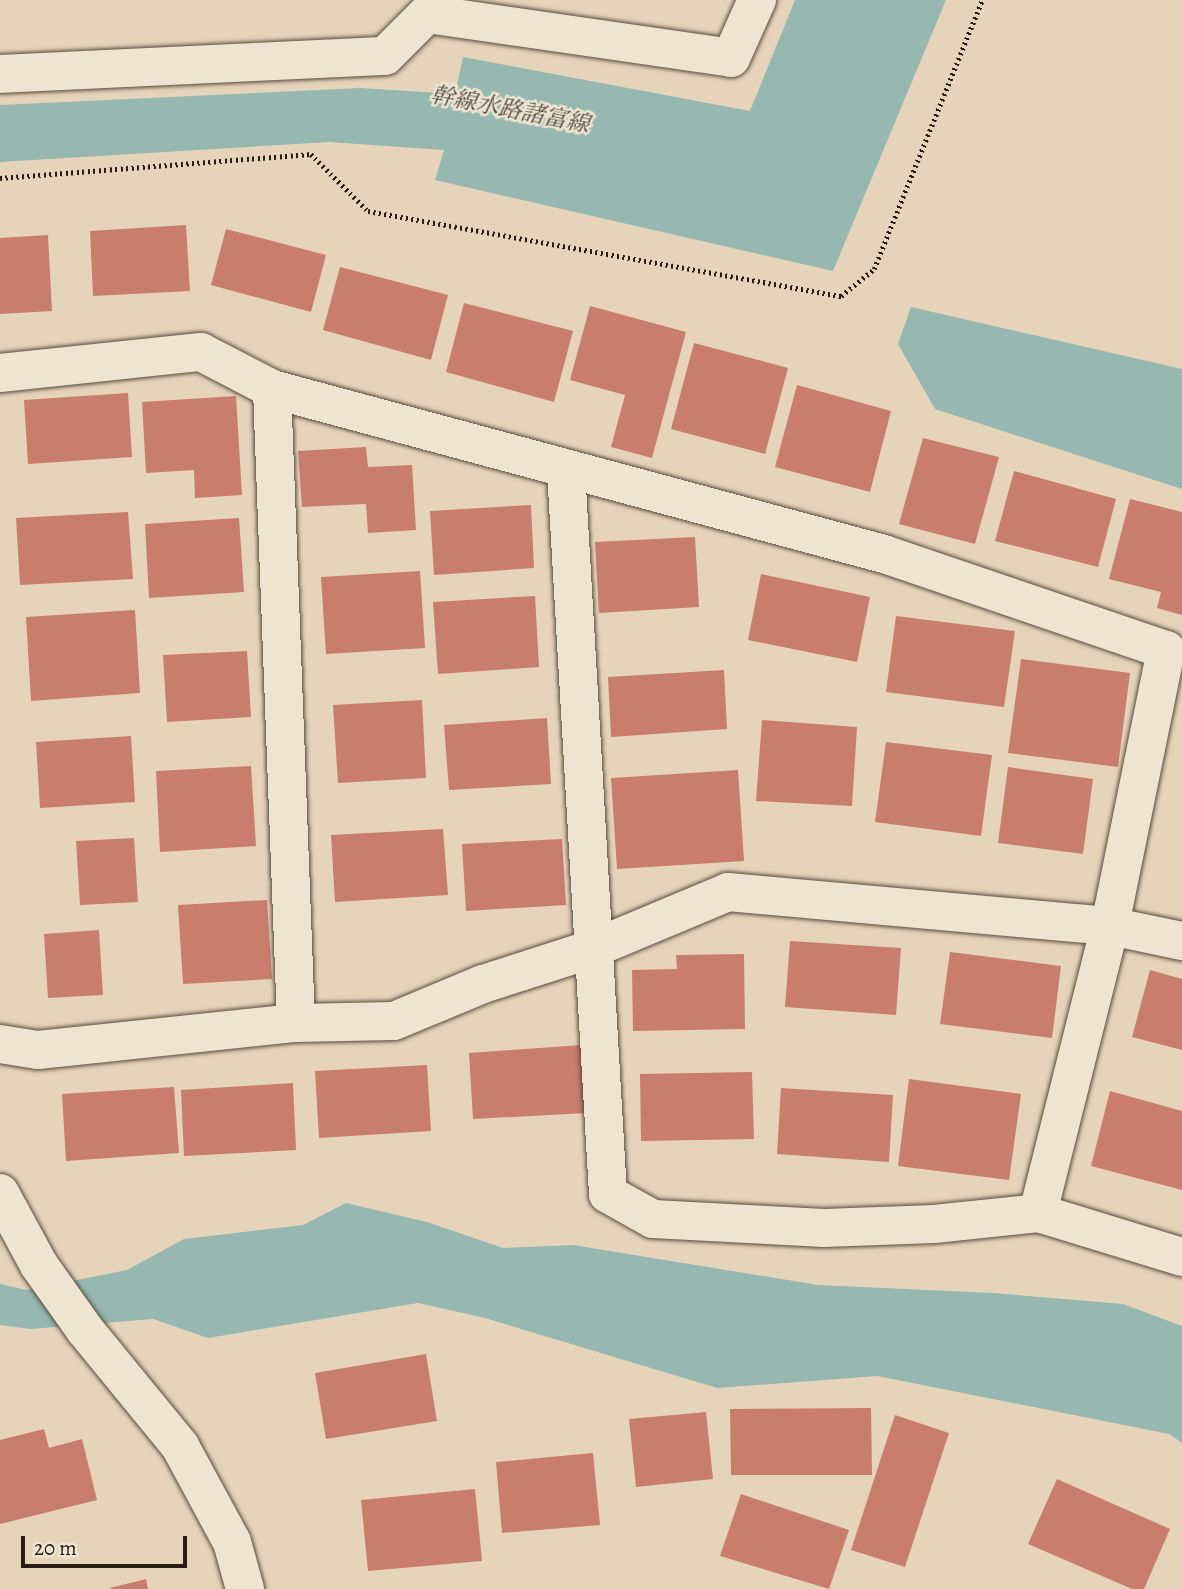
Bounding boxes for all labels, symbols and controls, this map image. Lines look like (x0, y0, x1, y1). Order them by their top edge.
water label: 幹線水路諸富線 (428, 81, 592, 139)
scale bar (24, 1522, 191, 1566)
text: 20 m (34, 1534, 77, 1562)

